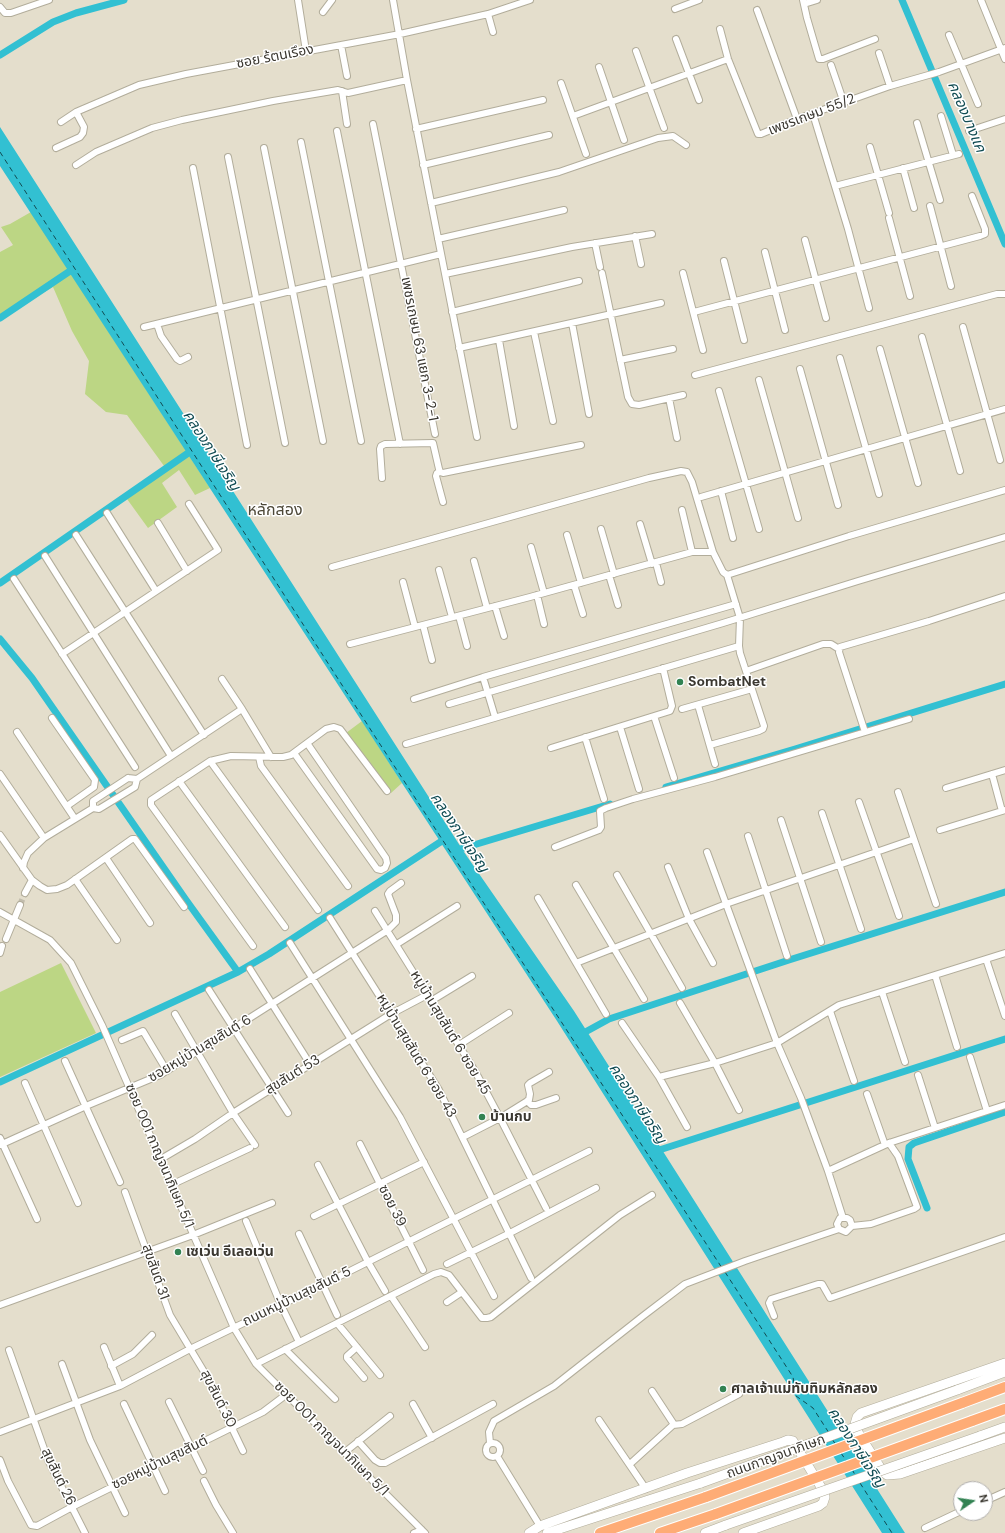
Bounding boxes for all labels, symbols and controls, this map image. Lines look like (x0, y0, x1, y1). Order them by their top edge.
street label: ซอย ร้ตนเรึอง (235, 41, 315, 73)
water label: คลองบางแค (943, 79, 989, 155)
street label: เพชรเกษม 55/2 (766, 91, 858, 139)
street label: เพชรเกษม 63 แยก 3-2-1 (397, 275, 441, 423)
water label: คลองภาษีเจริญ (178, 407, 244, 495)
district label: หลักสอง (247, 501, 303, 521)
place label: SombatNet (688, 674, 766, 690)
marker: SombatNet (675, 677, 685, 687)
water label: คลองภาษีเจริญ (426, 790, 492, 876)
street label: หมู่บ้านสุขสันต์ 6 ซอย 45 (406, 968, 494, 1098)
street label: หมู่บ้านสุขสันต์ 6 ซอย 43 (372, 991, 460, 1121)
street label: ซอยหมู่บ้านสุขสันต์ 6 (145, 1012, 255, 1086)
street label: สุขสันต์ 53 (262, 1052, 324, 1098)
water label: คลองภาษีเจริญ (604, 1060, 670, 1148)
street label: ซอย 001 กาญจนาภิเษก 5/1 (121, 1081, 197, 1231)
place label: บ้านกบ (490, 1109, 532, 1125)
marker: บ้านกบ (477, 1112, 487, 1122)
street label: ซอย 39 (374, 1182, 410, 1230)
street label: สุขสันต์ 31 (138, 1242, 172, 1302)
place label: เซเว่น อีเลอเว่น (186, 1244, 274, 1260)
marker: เซเว่น อีเลอเว่น (173, 1247, 183, 1257)
street label: ถนนหมู่บ้านสุขสันต์ 5 (240, 1263, 354, 1331)
street label: สุขสันต์ 30 (196, 1367, 240, 1431)
street label: ซอย 001 กาญจนาภิเษก 5/1 (270, 1378, 392, 1500)
place label: ศาลเจ้าแม่ทับทิมหลักสอง (731, 1381, 878, 1397)
marker: ศาลเจ้าแม่ทับทิมหลักสอง (718, 1384, 728, 1394)
water label: คลองภาษีเจริญ (823, 1404, 889, 1492)
street label: ถนนกาญจนาภิเษก (724, 1431, 828, 1483)
street label: ซอยหมู่บ้านสุขสันต์ (109, 1432, 211, 1494)
street label: สุขสันต์ 26 (37, 1446, 79, 1508)
north arrow (953, 1481, 993, 1521)
text: N (976, 1493, 991, 1504)

